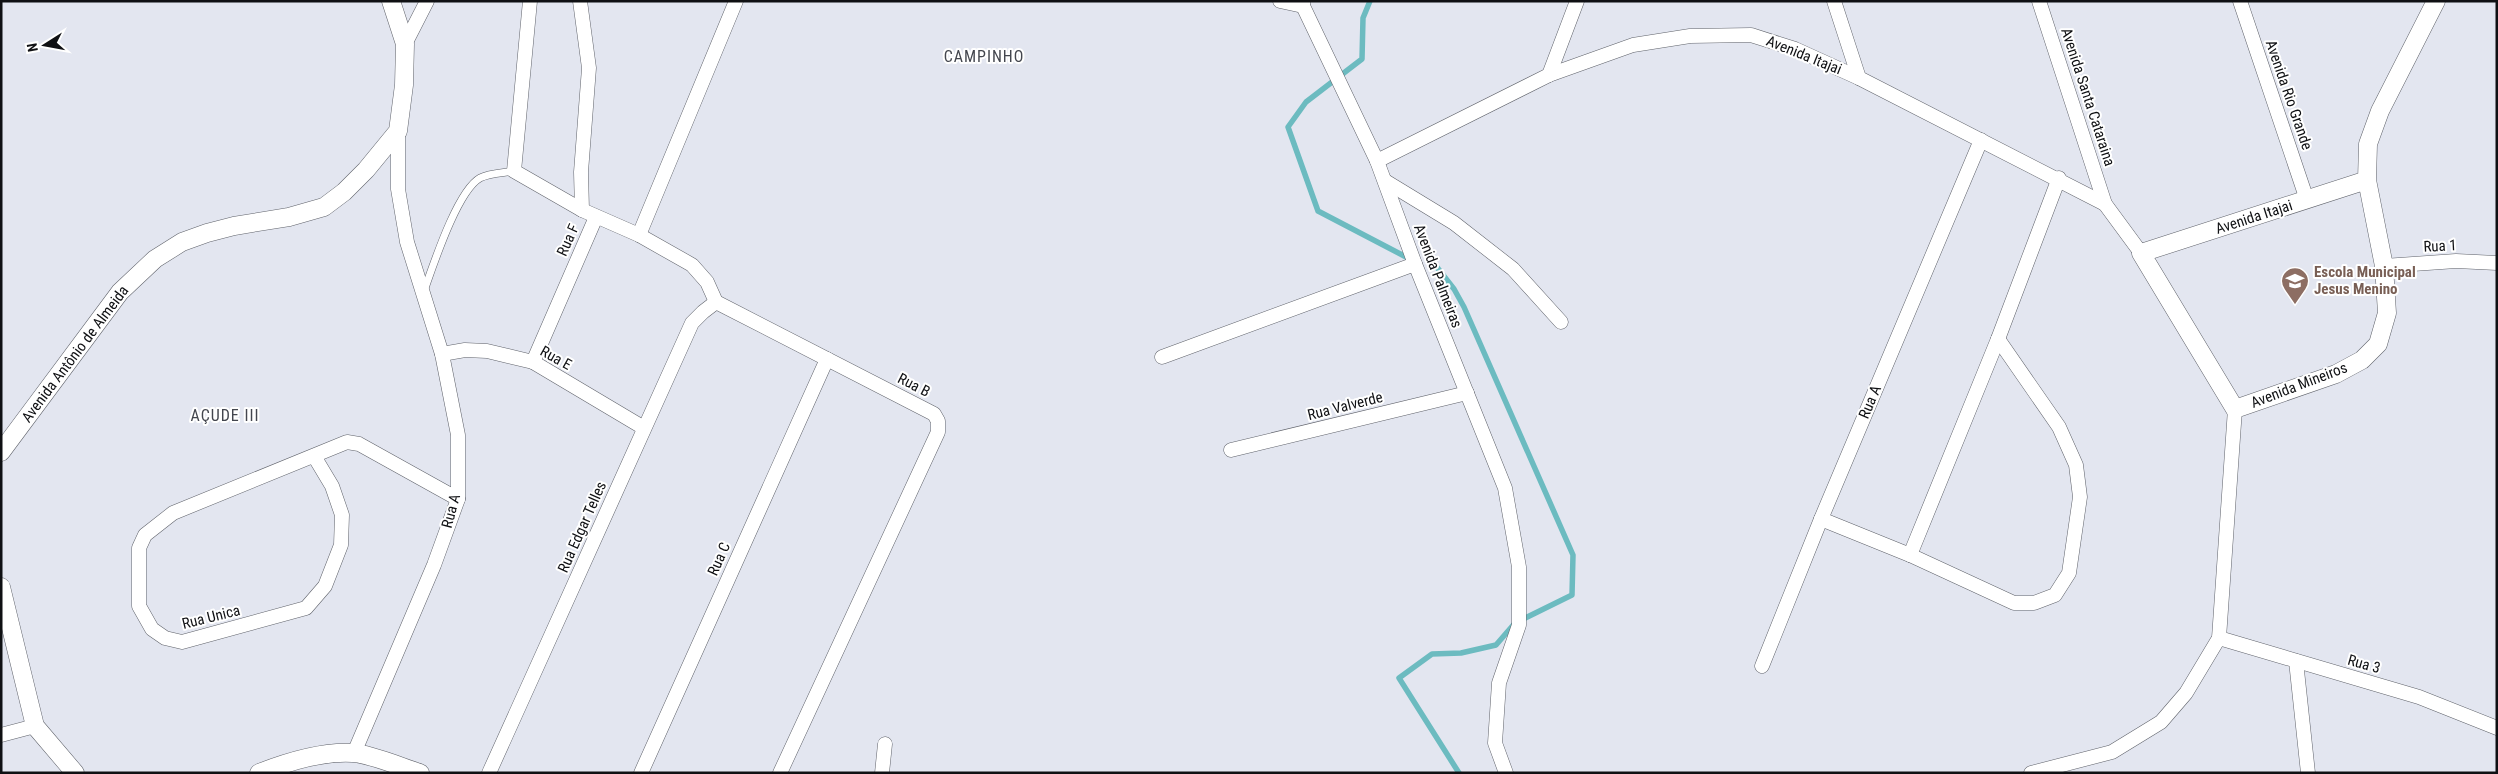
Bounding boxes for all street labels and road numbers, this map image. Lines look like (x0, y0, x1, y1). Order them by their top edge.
street label: Avenida Santa Cataraina (2057, 26, 2119, 168)
street label: Avenida Itajai (1764, 32, 1844, 78)
street label: Avenida Rio Grande (2262, 38, 2316, 152)
street label: Avenida Itajai (2213, 196, 2295, 238)
street label: Rua F (553, 221, 583, 259)
street label: Avenida Palmeiras (1410, 222, 1466, 330)
street label: Rua 1 (2423, 236, 2457, 256)
street label: Avenida Antônio de Almeida (18, 282, 132, 426)
street label: Rua E (537, 342, 575, 374)
street label: Avenida Mineiros (2248, 358, 2350, 412)
street label: Rua B (895, 369, 933, 401)
street label: Rua A (1855, 382, 1885, 421)
street label: Rua Valverde (1306, 388, 1384, 424)
street label: Rua Edgar Telles (554, 479, 610, 575)
street label: Rua A (438, 492, 464, 530)
street label: Rua C (704, 540, 734, 578)
street label: Rua Unica (180, 601, 242, 633)
street label: Rua 3 (2346, 651, 2382, 677)

